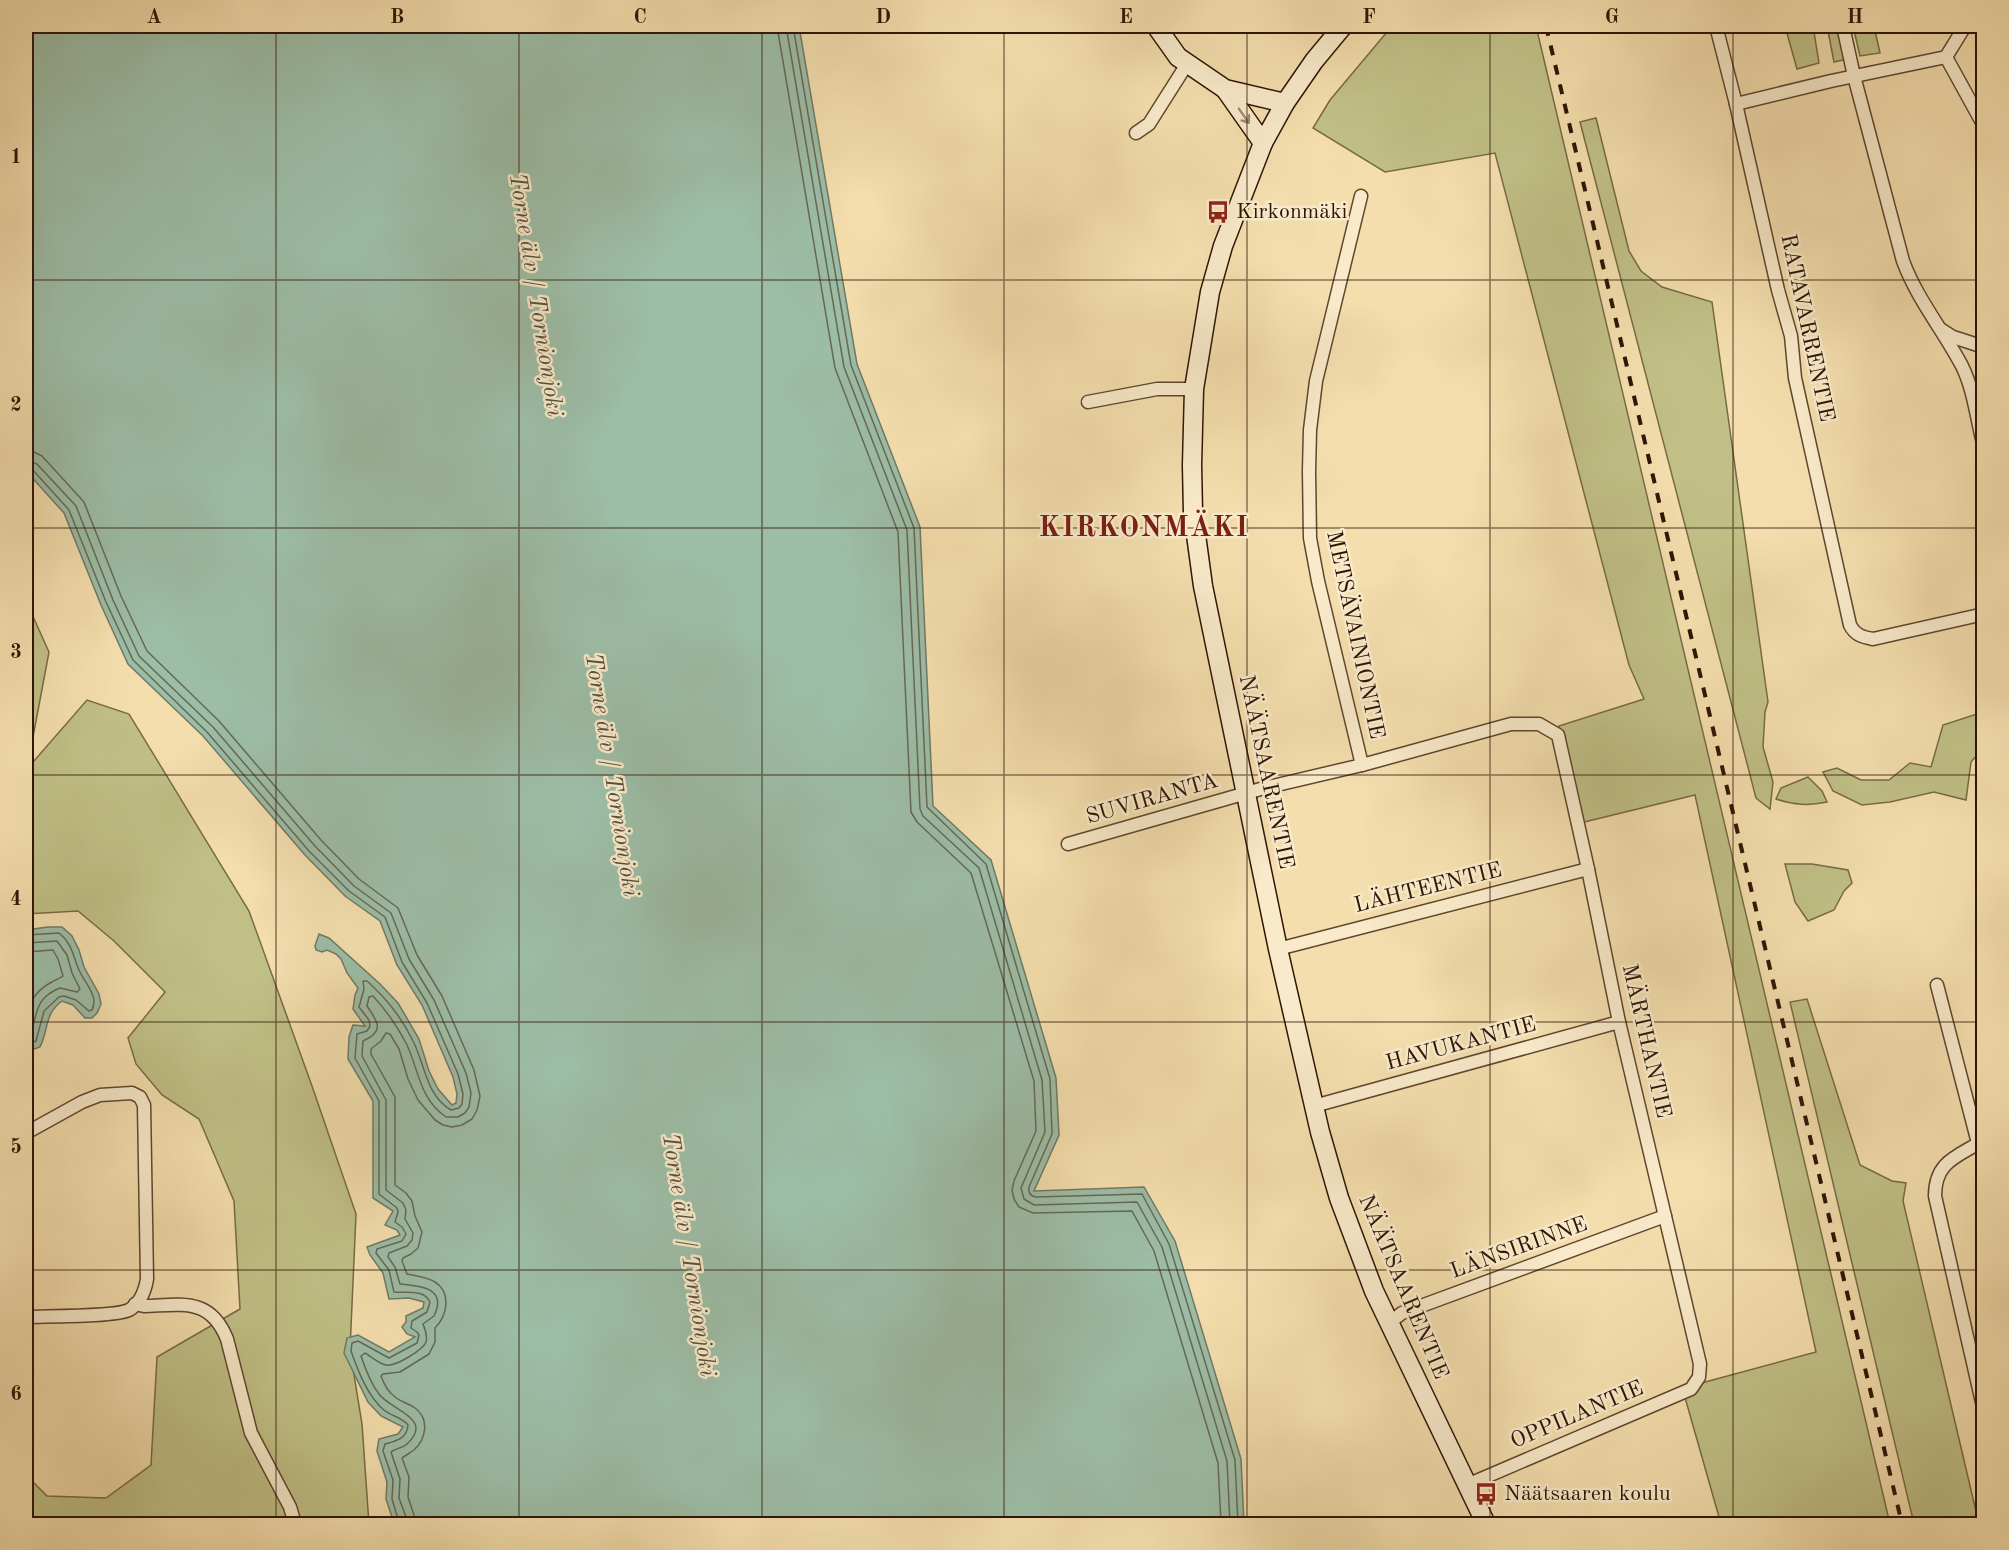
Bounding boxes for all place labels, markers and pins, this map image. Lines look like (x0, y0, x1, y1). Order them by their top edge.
bus stop icon: Kirkonmäki (1205, 199, 1231, 225)
place label: Kirkonmäki (1236, 201, 1348, 223)
bus stop icon: Näätsaaren koulu (1473, 1481, 1499, 1507)
place label: Näätsaaren koulu (1504, 1483, 1671, 1505)

